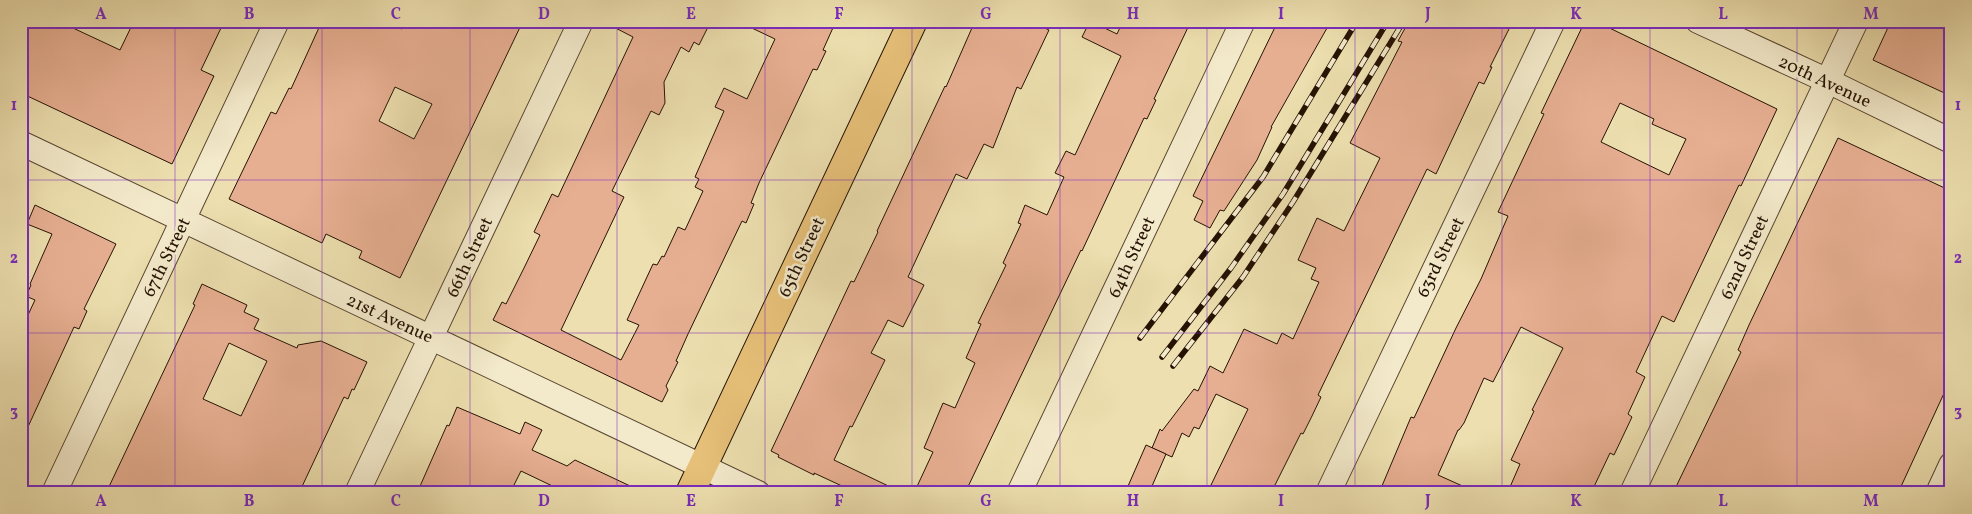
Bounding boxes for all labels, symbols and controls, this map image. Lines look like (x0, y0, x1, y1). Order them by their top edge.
text: A (95, 4, 107, 26)
text: B (244, 4, 255, 26)
text: C (391, 4, 401, 26)
text: D (538, 4, 550, 26)
text: E (686, 4, 696, 26)
text: F (834, 4, 844, 26)
text: G (980, 4, 992, 26)
text: H (1127, 4, 1139, 26)
text: I (1278, 4, 1284, 26)
text: J (1424, 4, 1431, 26)
text: K (1570, 4, 1582, 26)
text: L (1718, 4, 1728, 26)
text: M (1863, 4, 1879, 26)
street label: 20th Avenue (1774, 50, 1875, 115)
text: 1 (11, 95, 17, 117)
text: 1 (1955, 95, 1961, 117)
street label: 62nd Street (1715, 211, 1776, 304)
street label: 66th Street (441, 213, 500, 302)
street label: 64th Street (1103, 213, 1162, 302)
street label: 63rd Street (1411, 213, 1472, 302)
street label: 67th Street (137, 214, 197, 302)
street label: 65th Street (773, 214, 832, 302)
text: 2 (10, 248, 18, 270)
text: 2 (1954, 248, 1962, 270)
street label: 21st Avenue (342, 288, 437, 350)
text: 3 (10, 401, 18, 423)
text: 3 (1954, 401, 1962, 423)
text: A (95, 491, 107, 513)
text: B (244, 491, 255, 513)
text: C (391, 491, 401, 513)
text: D (538, 491, 550, 513)
text: E (686, 491, 696, 513)
text: F (834, 491, 844, 513)
text: G (980, 491, 992, 513)
text: H (1127, 491, 1139, 513)
text: I (1278, 491, 1284, 513)
text: J (1424, 491, 1431, 513)
text: K (1570, 491, 1582, 513)
text: L (1718, 491, 1728, 513)
text: M (1863, 491, 1879, 513)

